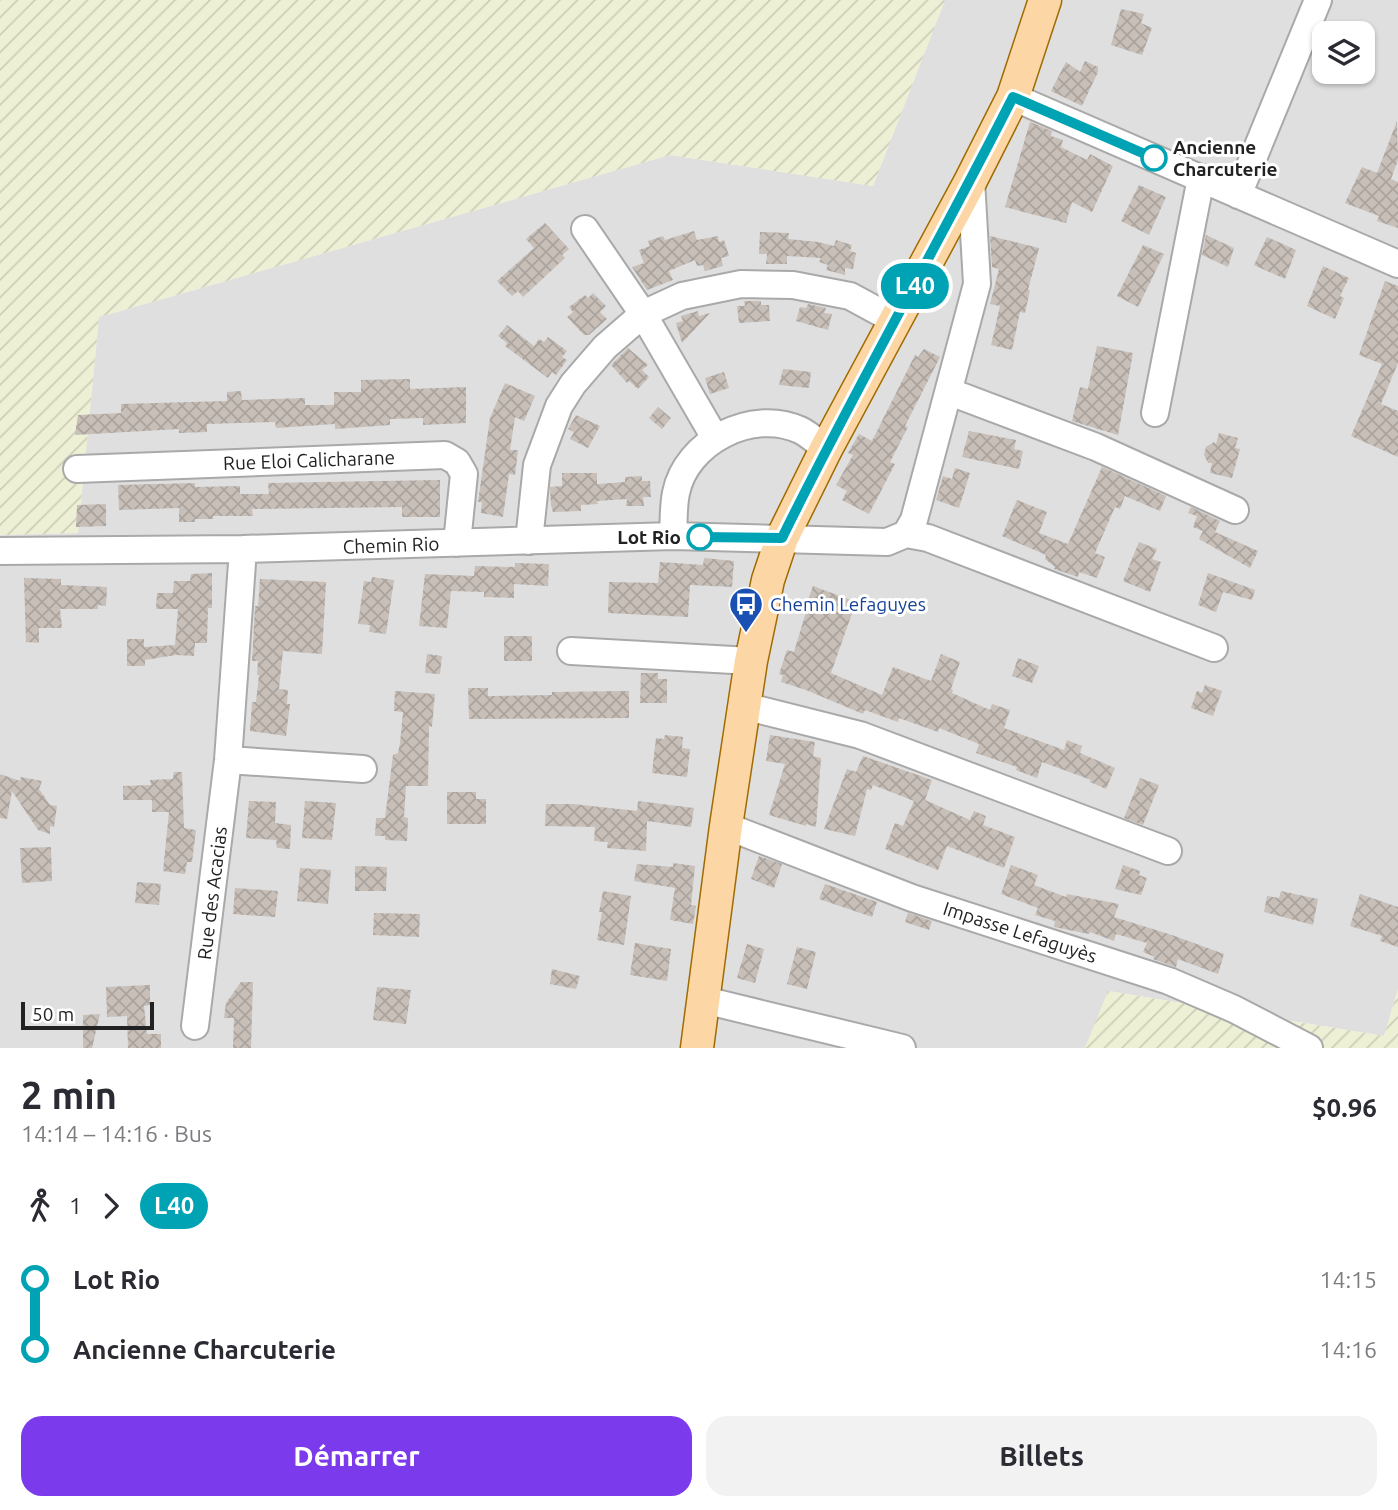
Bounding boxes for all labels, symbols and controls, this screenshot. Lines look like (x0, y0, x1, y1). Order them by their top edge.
map controls (1312, 21, 1375, 84)
button: layers (1312, 21, 1375, 84)
place label: Ancienne Charcuterie (1173, 136, 1278, 180)
marker: Ancienne Charcuterie (1141, 145, 1167, 171)
line badge: L40 (875, 263, 955, 309)
text: L40 (895, 272, 935, 299)
street label: Rue Eloi Calicharane (223, 446, 395, 474)
marker: Lot Rio (687, 524, 713, 550)
place label: Lot Rio (617, 526, 681, 548)
street label: Chemin Rio (342, 532, 440, 558)
bus stop icon: Chemin Lefaguyes (727, 585, 765, 634)
place label: Chemin Lefaguyes (770, 593, 926, 615)
street label: Rue des Acacias (193, 825, 231, 961)
street label: Impasse Lefaguyès (940, 897, 1100, 967)
scale bar (21, 999, 154, 1031)
text: 50 m (32, 1003, 74, 1025)
text: 2 min (21, 1074, 117, 1116)
text: $0.96 (1312, 1093, 1377, 1122)
text: 14:14 – 14:16 · Bus (21, 1121, 212, 1146)
icon: walk (21, 1187, 59, 1225)
icon: forward (92, 1187, 130, 1225)
text: L40 (154, 1192, 194, 1219)
text: 1 (69, 1193, 82, 1218)
text: Lot Rio (73, 1265, 160, 1294)
text: 14:15 (1319, 1267, 1377, 1292)
text: Ancienne Charcuterie (73, 1335, 336, 1364)
text: 14:16 (1319, 1337, 1377, 1362)
button: Démarrer (21, 1416, 692, 1496)
button: Billets (706, 1416, 1377, 1496)

